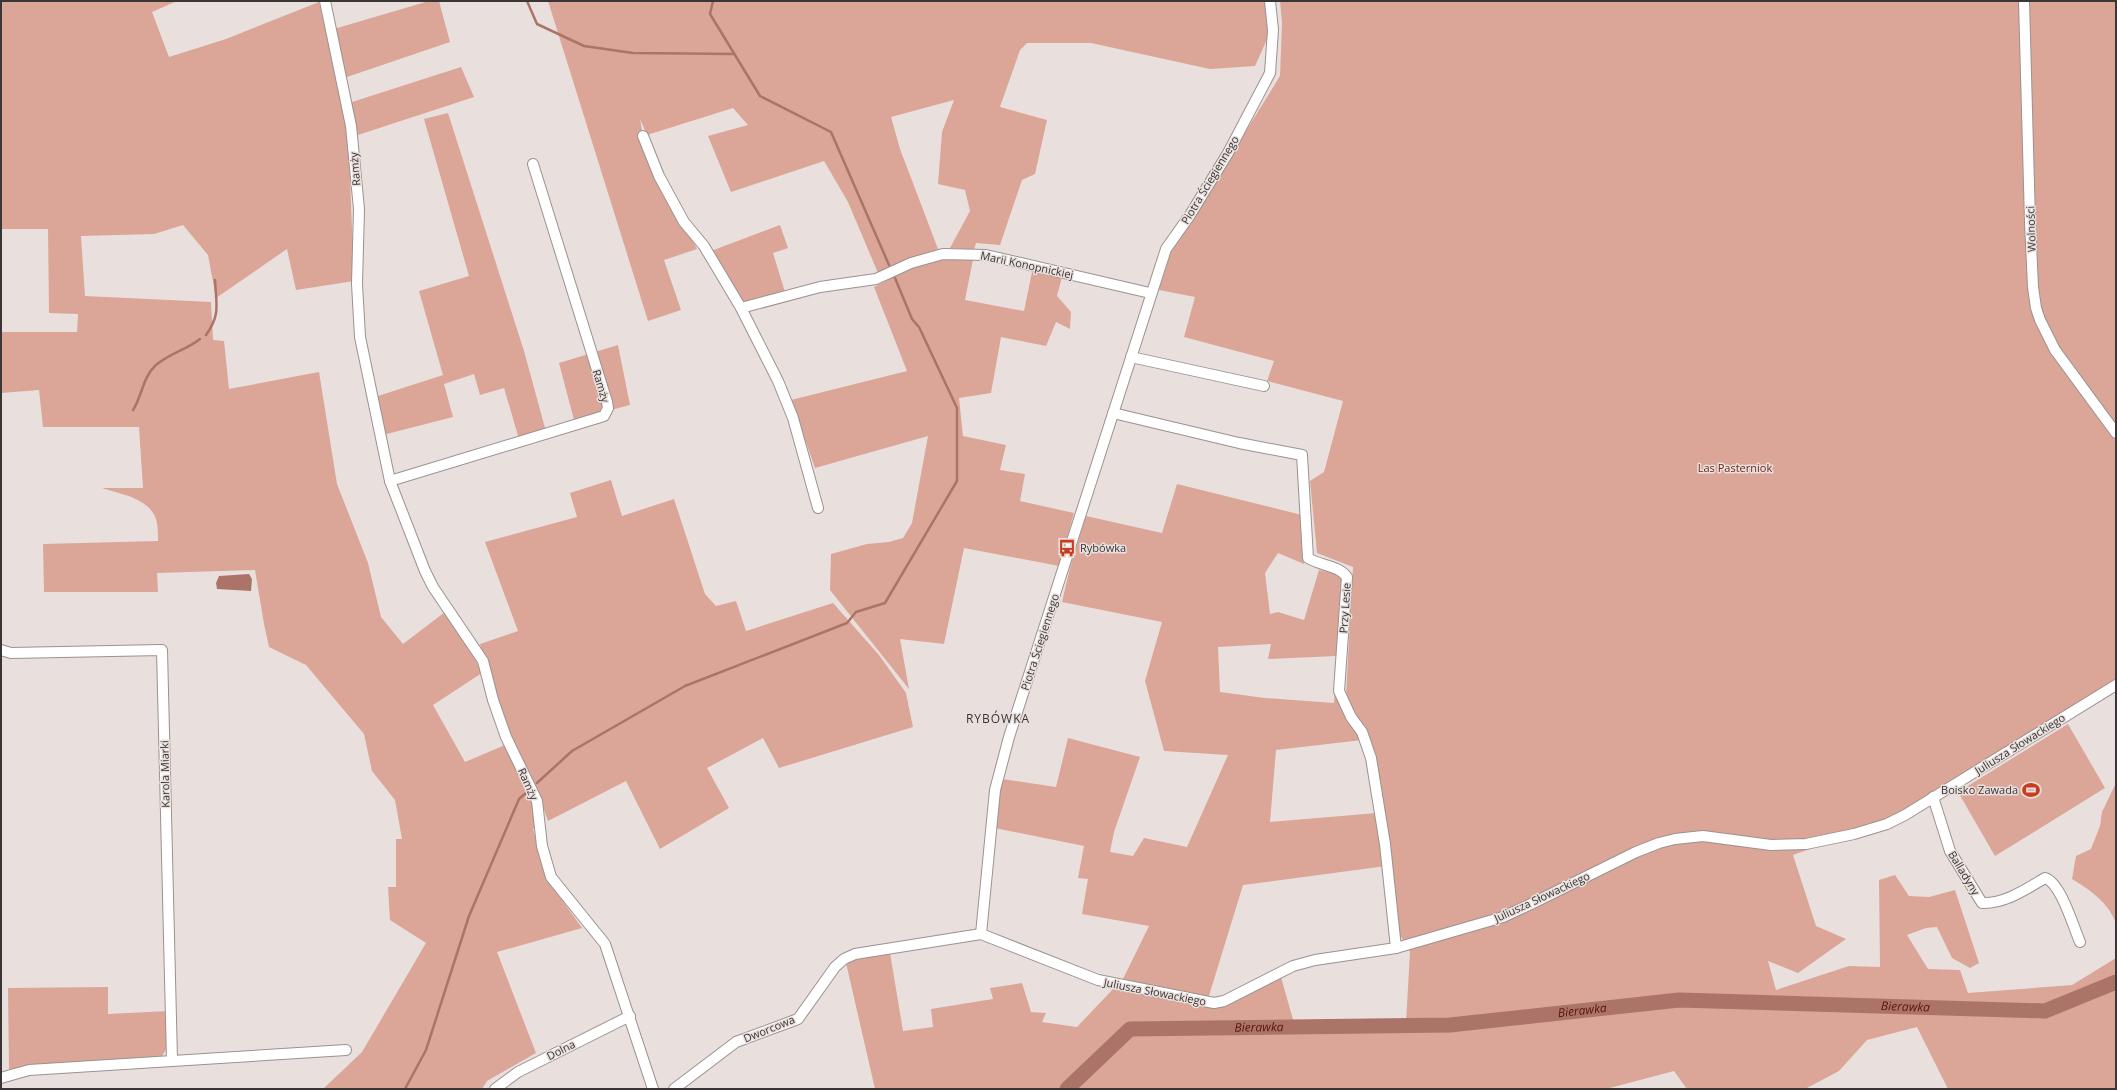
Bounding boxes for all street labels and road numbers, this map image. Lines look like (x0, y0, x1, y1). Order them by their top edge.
street label: Piotra Ściegiennego (1177, 132, 1242, 227)
street label: Ramży (346, 151, 363, 187)
street label: Wolności (2022, 206, 2039, 252)
street label: Marii Konopnickiej (979, 247, 1075, 282)
street label: Ramży (589, 368, 614, 405)
street label: Przy Lesie (1335, 582, 1354, 634)
street label: Piotra Ściegiennego (1017, 591, 1062, 692)
street label: Juliusza Słowackiego (1971, 709, 2068, 778)
street label: Karola Miarki (156, 740, 173, 808)
street label: Ramży (515, 765, 542, 803)
street label: Balladyny (1945, 848, 1984, 898)
street label: Juliusza Słowackiego (1491, 868, 1592, 926)
street label: Juliusza Słowackiego (1102, 974, 1208, 1009)
street label: Dworcowa (741, 1011, 797, 1046)
street label: Dolna (544, 1036, 578, 1063)

